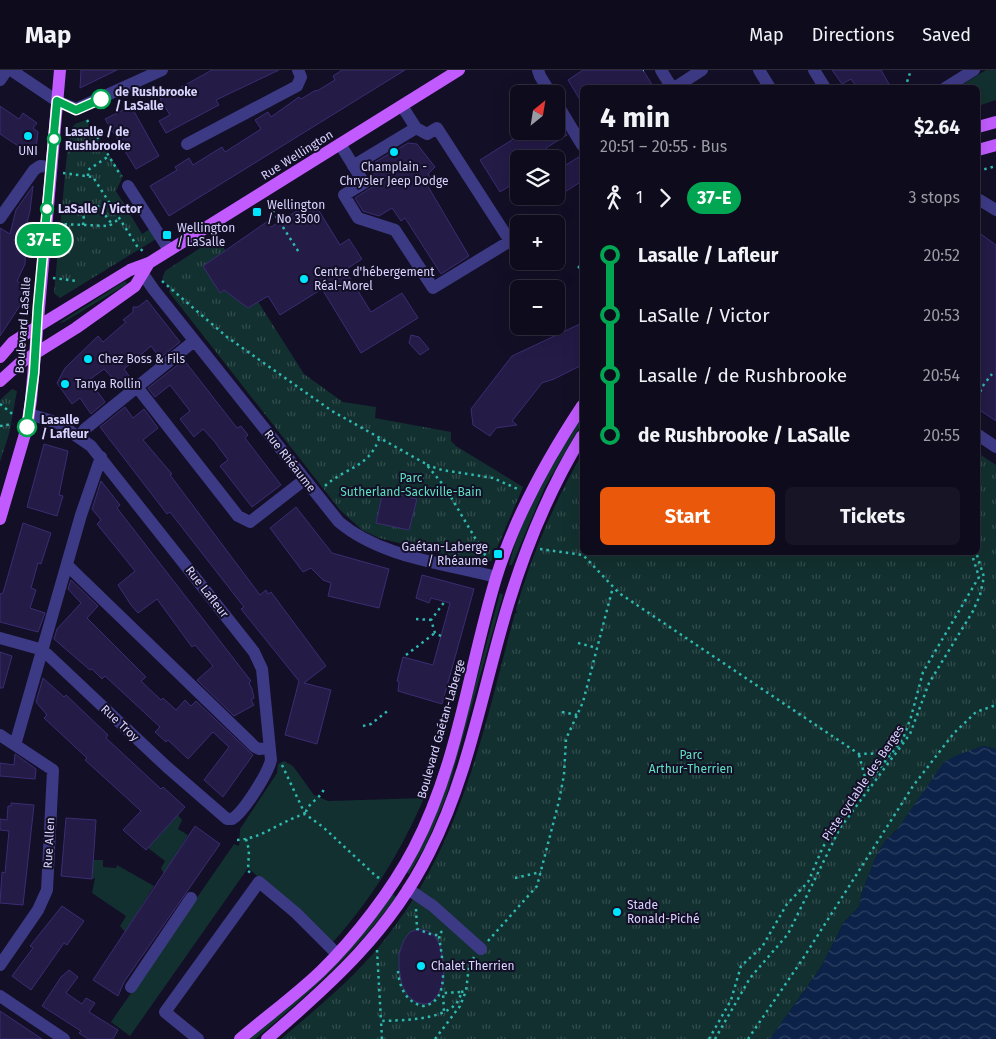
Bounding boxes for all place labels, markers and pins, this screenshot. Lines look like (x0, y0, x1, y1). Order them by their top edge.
place label: de Rushbrooke / LaSalle (115, 85, 198, 113)
marker: de Rushbrooke / LaSalle (91, 89, 111, 109)
place label: Lasalle / de Rushbrooke (65, 125, 131, 153)
marker: UNI (22, 130, 34, 142)
marker: Lasalle / de Rushbrooke (47, 132, 61, 146)
place label: UNI (18, 144, 38, 158)
marker: Champlain - Chrysler Jeep Dodge (388, 146, 400, 158)
place label: Champlain - Chrysler Jeep Dodge (339, 160, 449, 188)
place label: Wellington / No 3500 (267, 198, 325, 226)
marker: LaSalle / Victor (40, 202, 54, 216)
place label: LaSalle / Victor (58, 202, 142, 216)
marker: Wellington / No 3500 (251, 206, 263, 218)
place label: Wellington / LaSalle (177, 221, 235, 249)
marker: Wellington / LaSalle (161, 229, 173, 241)
place label: Centre d'hébergement Réal-Morel (314, 265, 435, 293)
marker: Centre d'hébergement Réal-Morel (298, 273, 310, 285)
place label: Chez Boss & Fils (98, 352, 185, 366)
marker: Chez Boss & Fils (82, 353, 94, 365)
place label: Tanya Rollin (75, 377, 141, 391)
marker: Tanya Rollin (59, 378, 71, 390)
place label: Lasalle / Lafleur (41, 413, 89, 441)
marker: Lasalle / Lafleur (17, 417, 37, 437)
place label: Gaétan-Laberge / Rhéaume (402, 540, 488, 568)
marker: Gaétan-Laberge / Rhéaume (492, 548, 504, 560)
place label: Stade Ronald-Piché (627, 898, 700, 926)
marker: Stade Ronald-Piché (611, 906, 623, 918)
place label: Chalet Therrien (431, 959, 515, 973)
marker: Chalet Therrien (415, 960, 427, 972)

